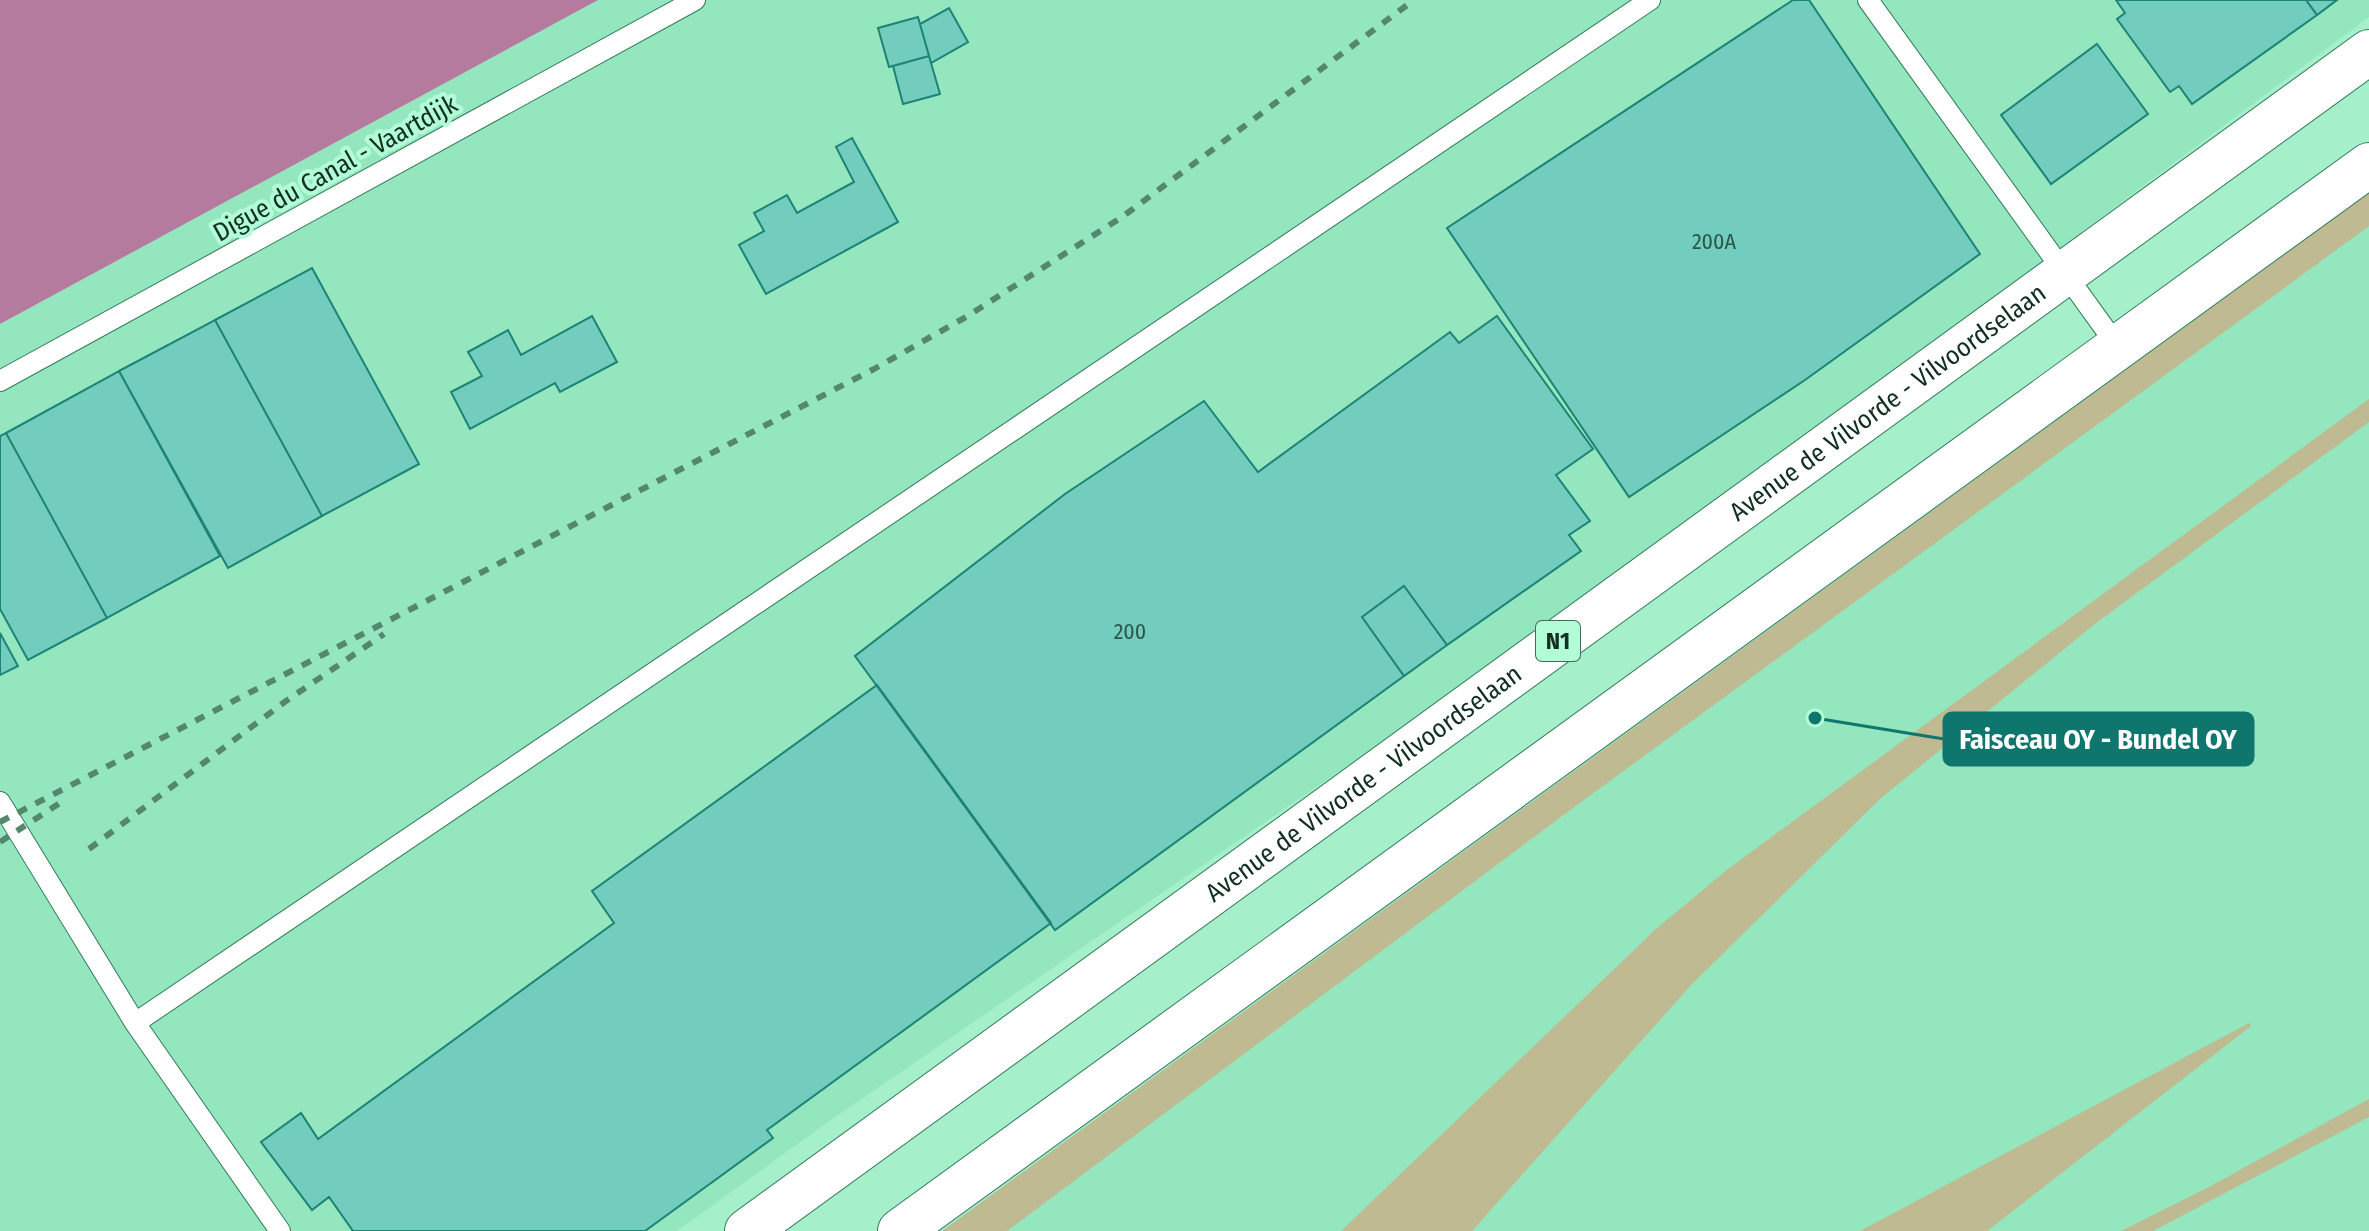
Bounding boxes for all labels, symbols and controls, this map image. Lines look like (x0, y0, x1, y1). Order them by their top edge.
street label: Digue du Canal - Vaartdijk (208, 88, 463, 248)
house number: 200A (1692, 228, 1737, 255)
street label: Avenue de Vilvorde - Vilvoordselaan (1724, 277, 2052, 528)
house number: 200 (1114, 618, 1146, 645)
road number: N1 (1536, 621, 1580, 661)
street label: Avenue de Vilvorde - Vilvoordselaan (1200, 658, 1528, 909)
callout: Faisceau OY - Bundel OY (1944, 713, 2253, 765)
text: Faisceau OY - Bundel OY (1959, 723, 2238, 756)

